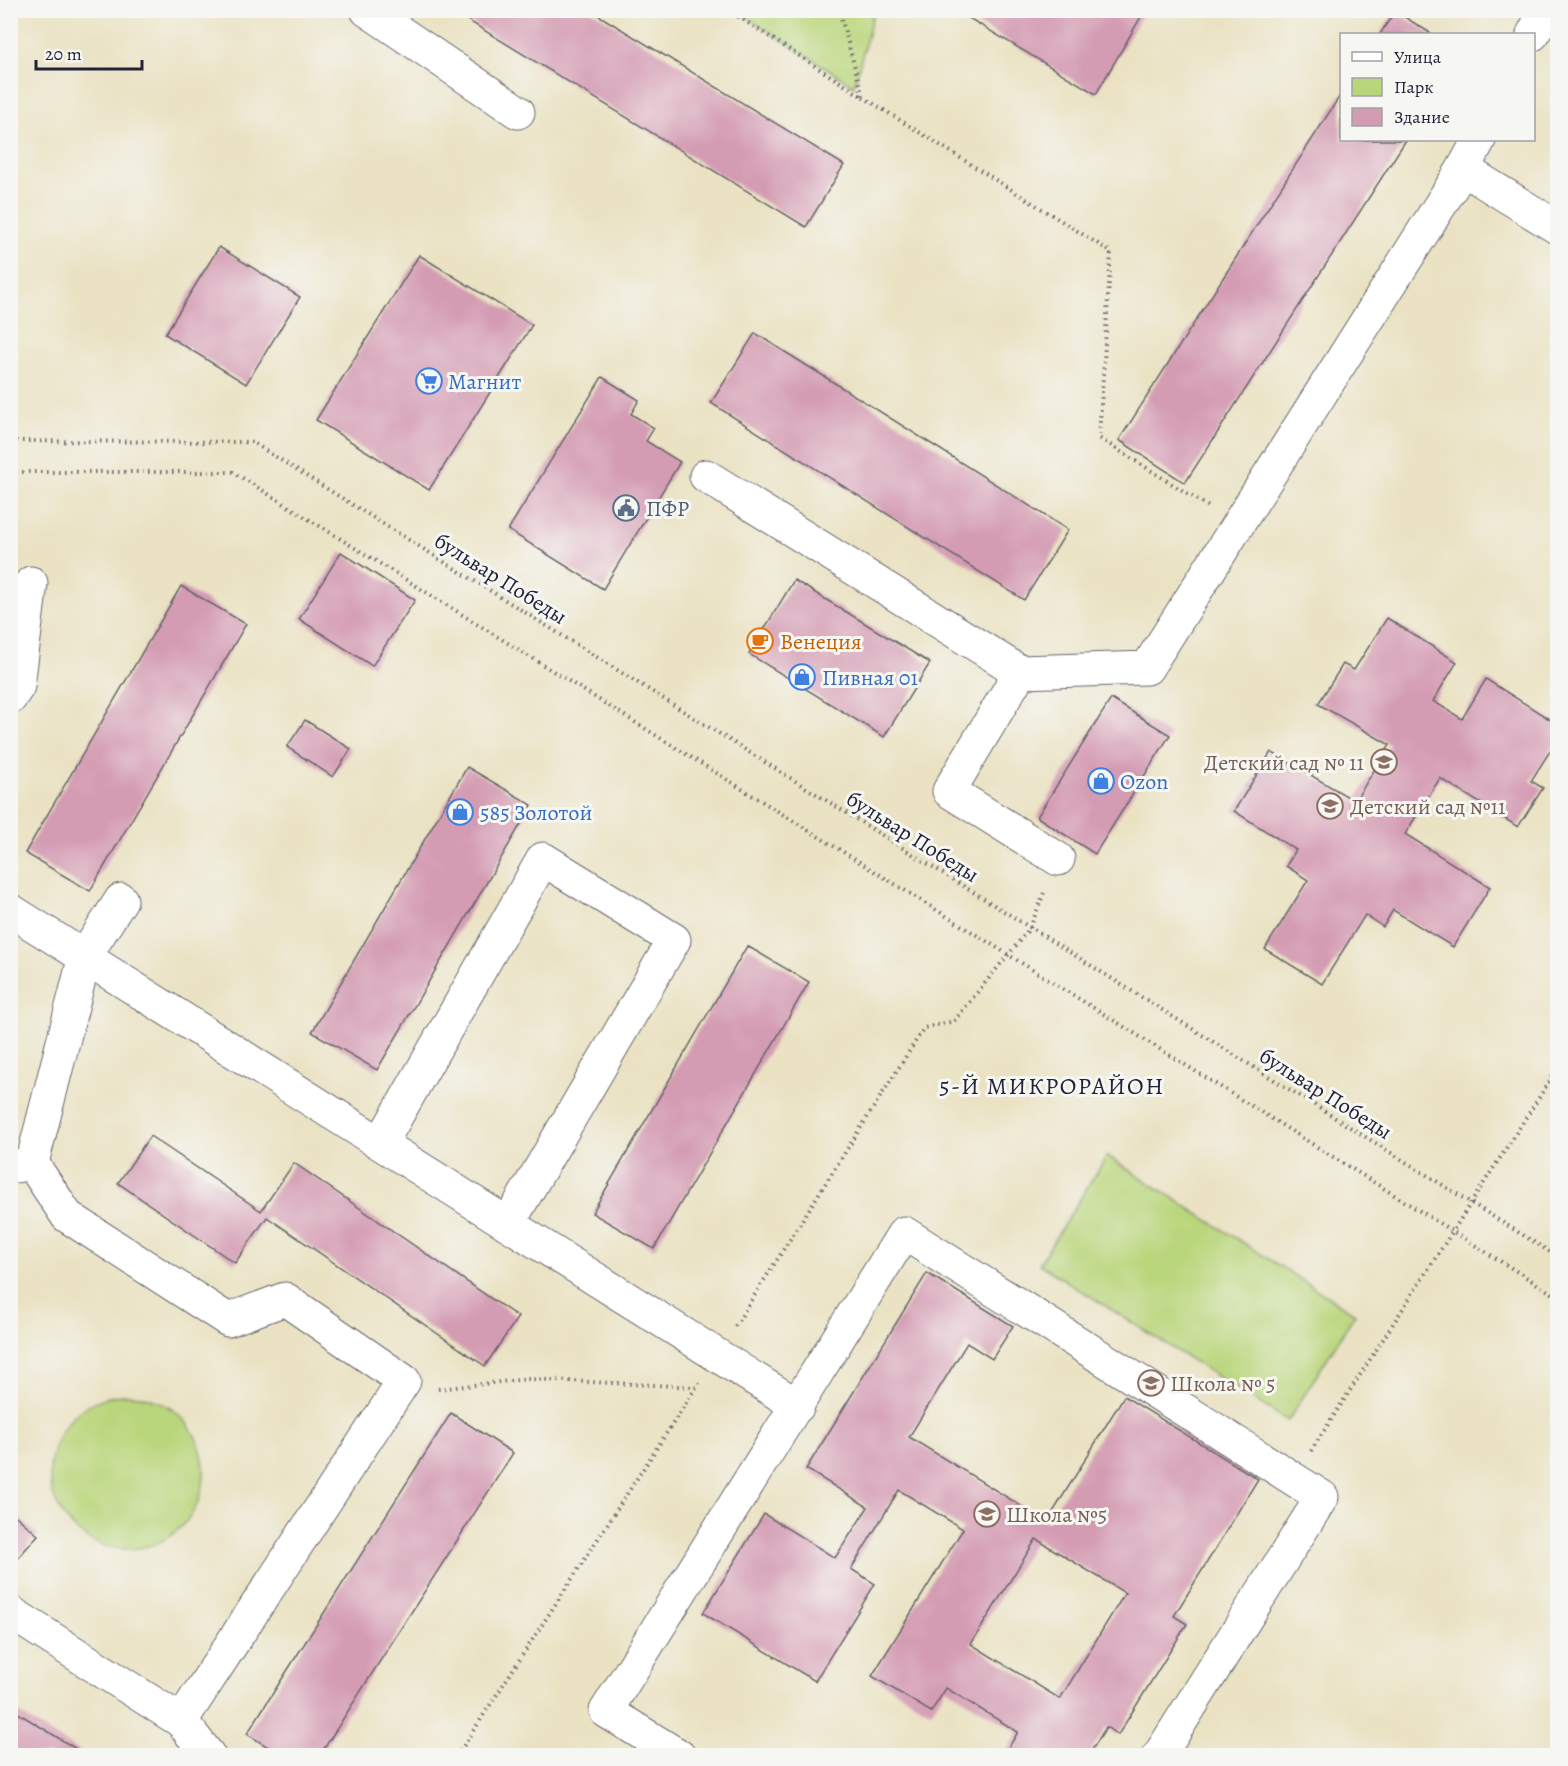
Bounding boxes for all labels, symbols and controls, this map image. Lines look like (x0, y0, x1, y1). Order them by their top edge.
scale bar (36, 33, 142, 71)
legend (1340, 33, 1535, 141)
text: 20 m (45, 42, 82, 66)
text: Улица (1394, 45, 1442, 69)
text: Парк (1394, 75, 1434, 99)
text: Здание (1394, 105, 1450, 129)
supermarket icon: Магнит (414, 366, 444, 396)
place label: Магнит (448, 367, 521, 397)
public building icon: ПФР (611, 493, 641, 523)
place label: ПФР (646, 494, 689, 524)
street label: бульвар Победы (428, 526, 573, 632)
cafe icon: Венеция (745, 626, 775, 656)
place label: Венеция (780, 627, 862, 657)
shop icon: Пивная 01 (787, 662, 817, 692)
place label: Пивная 01 (822, 663, 918, 693)
school or university icon: Детский сад № 11 (1369, 747, 1399, 777)
place label: Детский сад № 11 (1204, 748, 1364, 778)
shop icon: Ozon (1086, 766, 1116, 796)
place label: Ozon (1120, 767, 1168, 797)
street label: бульвар Победы (840, 784, 985, 890)
school or university icon: Детский сад №11 (1315, 791, 1345, 821)
place label: Детский сад №11 (1350, 792, 1506, 822)
shop icon: 585 Золотой (445, 797, 475, 827)
place label: 585 Золотой (480, 798, 592, 828)
street label: бульвар Победы (1253, 1041, 1398, 1147)
district label: 5-Й МИКРОРАЙОН (939, 1070, 1165, 1102)
school or university icon: Школа № 5 (1136, 1368, 1166, 1398)
place label: Школа № 5 (1170, 1369, 1276, 1399)
school or university icon: Школа №5 (972, 1499, 1002, 1529)
place label: Школа №5 (1006, 1500, 1107, 1530)

